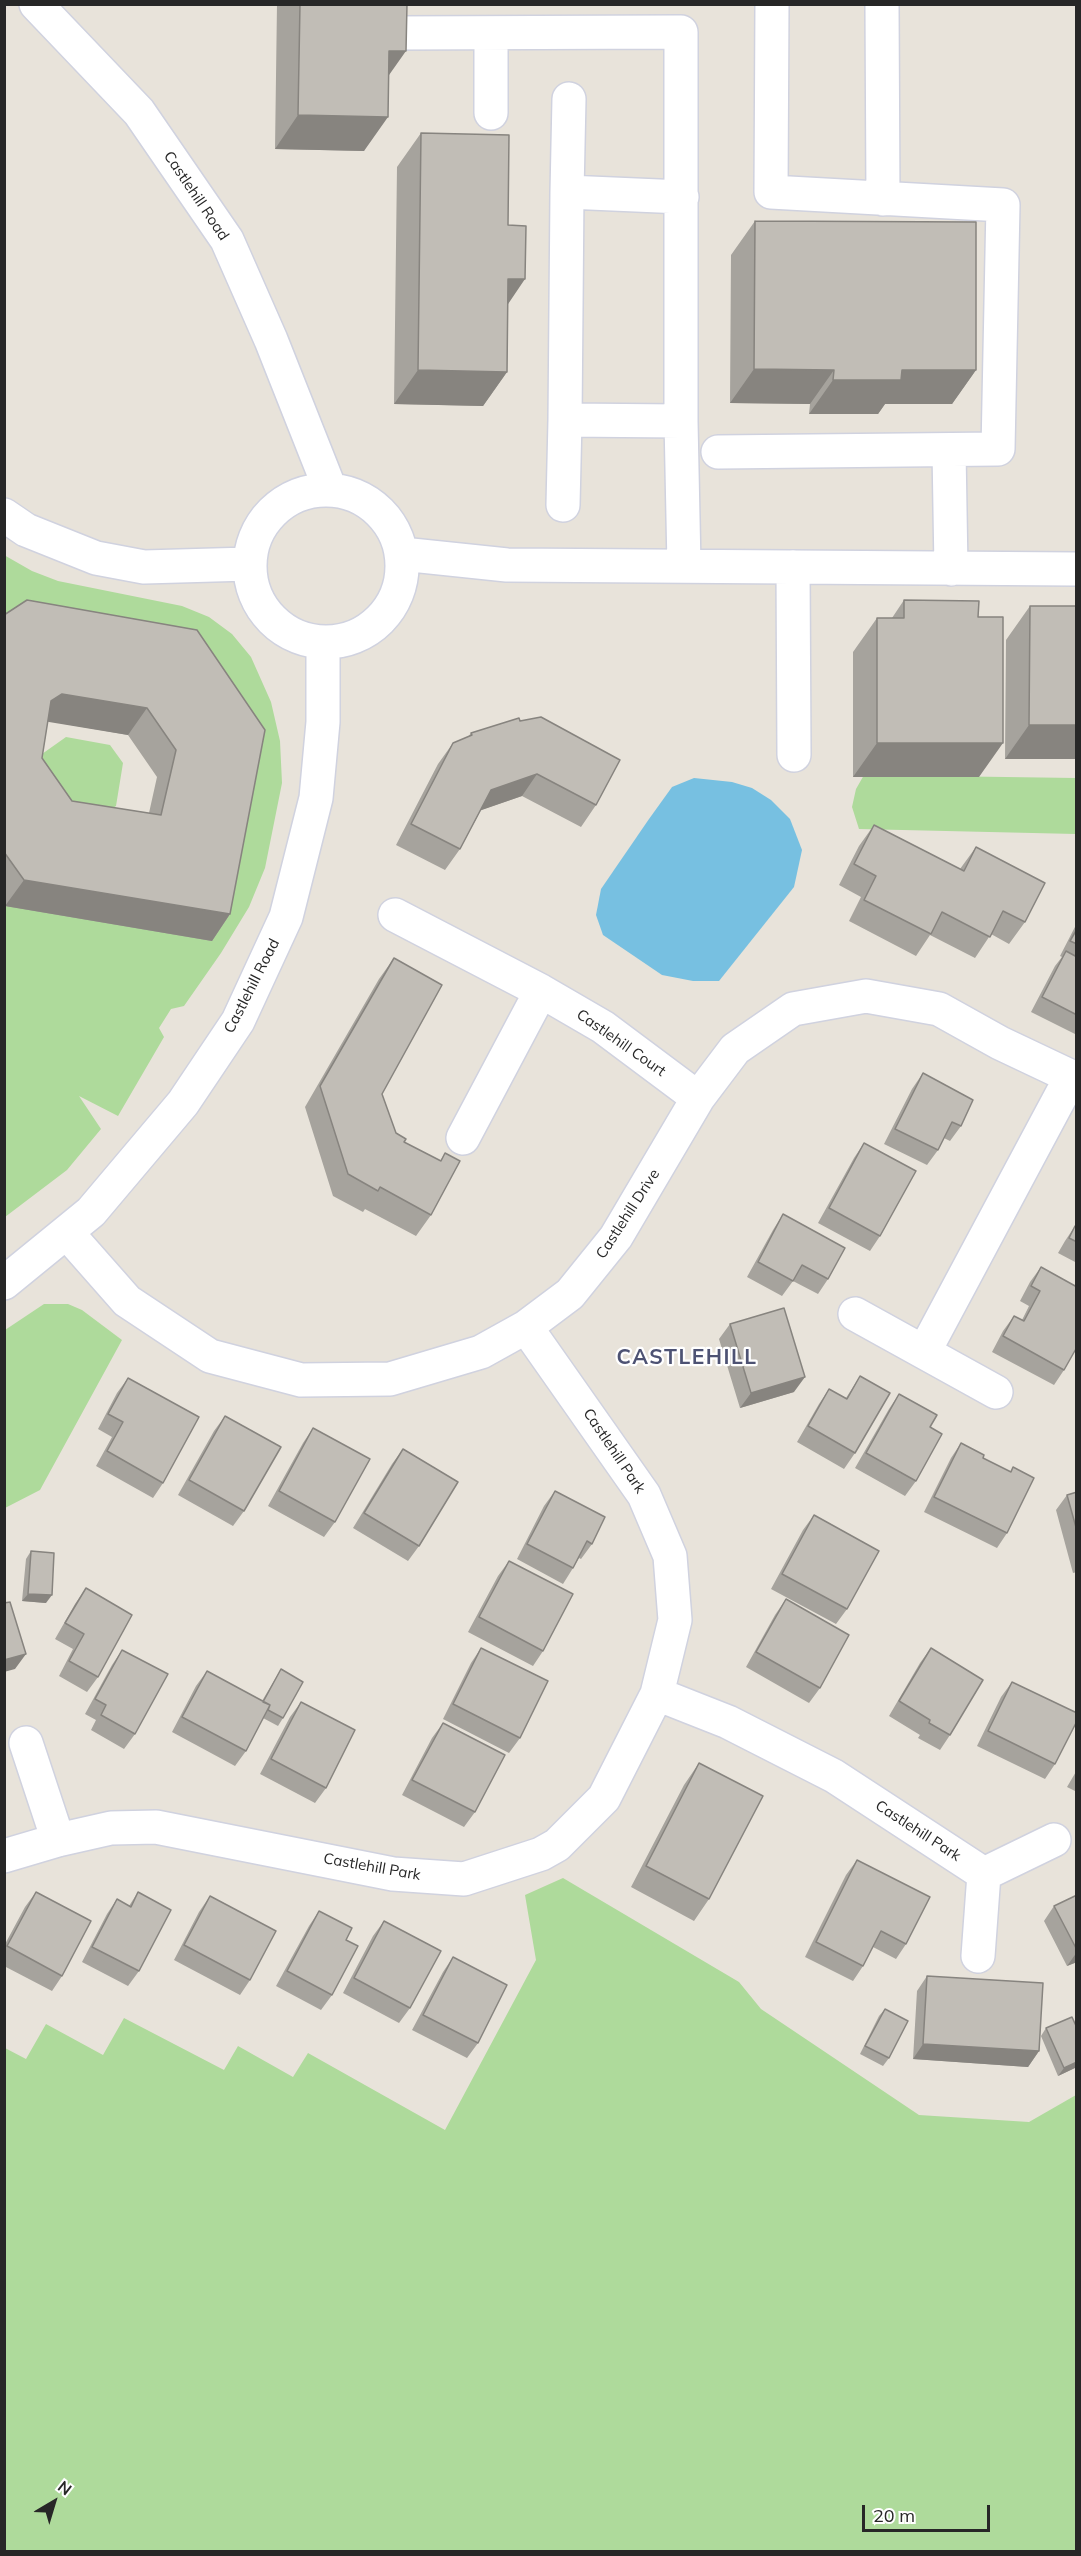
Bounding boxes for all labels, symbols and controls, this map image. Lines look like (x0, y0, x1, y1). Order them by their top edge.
street label: Castlehill Road (160, 148, 232, 244)
street label: Castlehill Road (220, 936, 284, 1036)
street label: Castlehill Court (573, 1006, 669, 1080)
street label: Castlehill Drive (592, 1166, 664, 1262)
district label: CASTLEHILL (617, 1345, 757, 1371)
street label: Castlehill Park (579, 1405, 649, 1497)
street label: Castlehill Park (872, 1797, 964, 1865)
street label: Castlehill Park (322, 1850, 422, 1884)
north arrow (24, 2472, 84, 2532)
text: N (54, 2476, 76, 2499)
scale bar (865, 2493, 992, 2531)
text: 20 m (873, 2504, 915, 2527)

